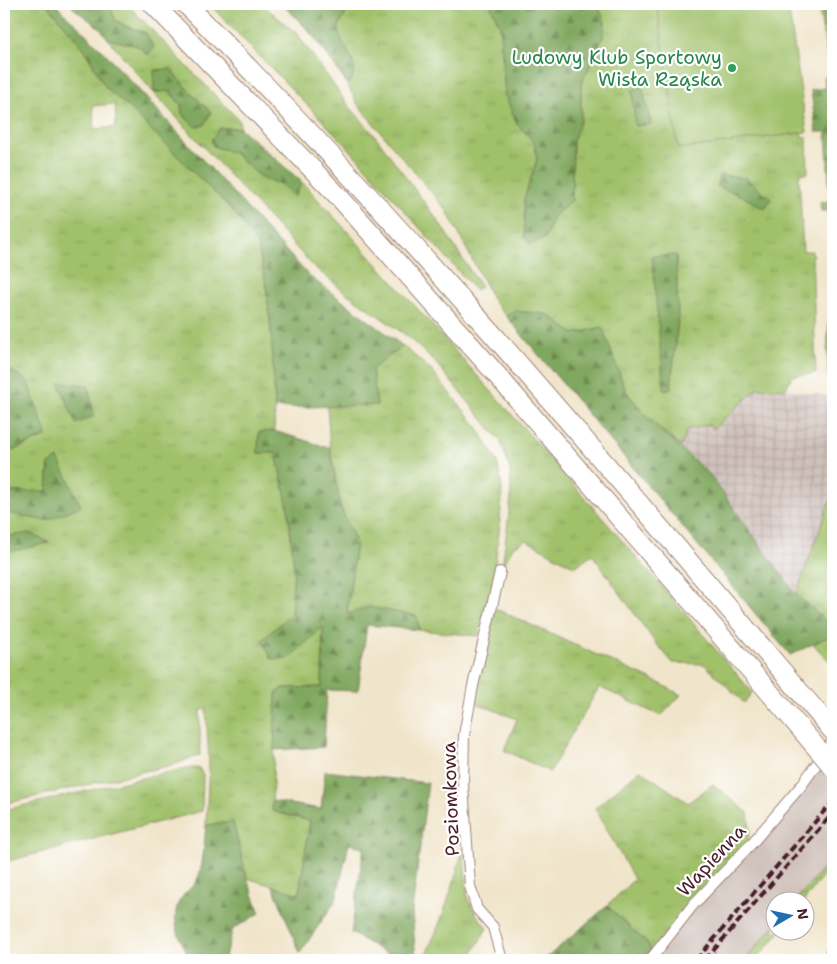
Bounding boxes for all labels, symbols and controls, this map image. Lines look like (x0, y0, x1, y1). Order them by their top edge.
place label: Ludowy Klub Sportowy Wisła Rząska (511, 45, 722, 92)
marker: Ludowy Klub Sportowy Wisła Rząska (726, 62, 738, 74)
street label: Poziomkowa (436, 741, 465, 857)
street label: Wapienna (671, 819, 751, 902)
north arrow (764, 892, 814, 942)
text: N (793, 907, 813, 921)

